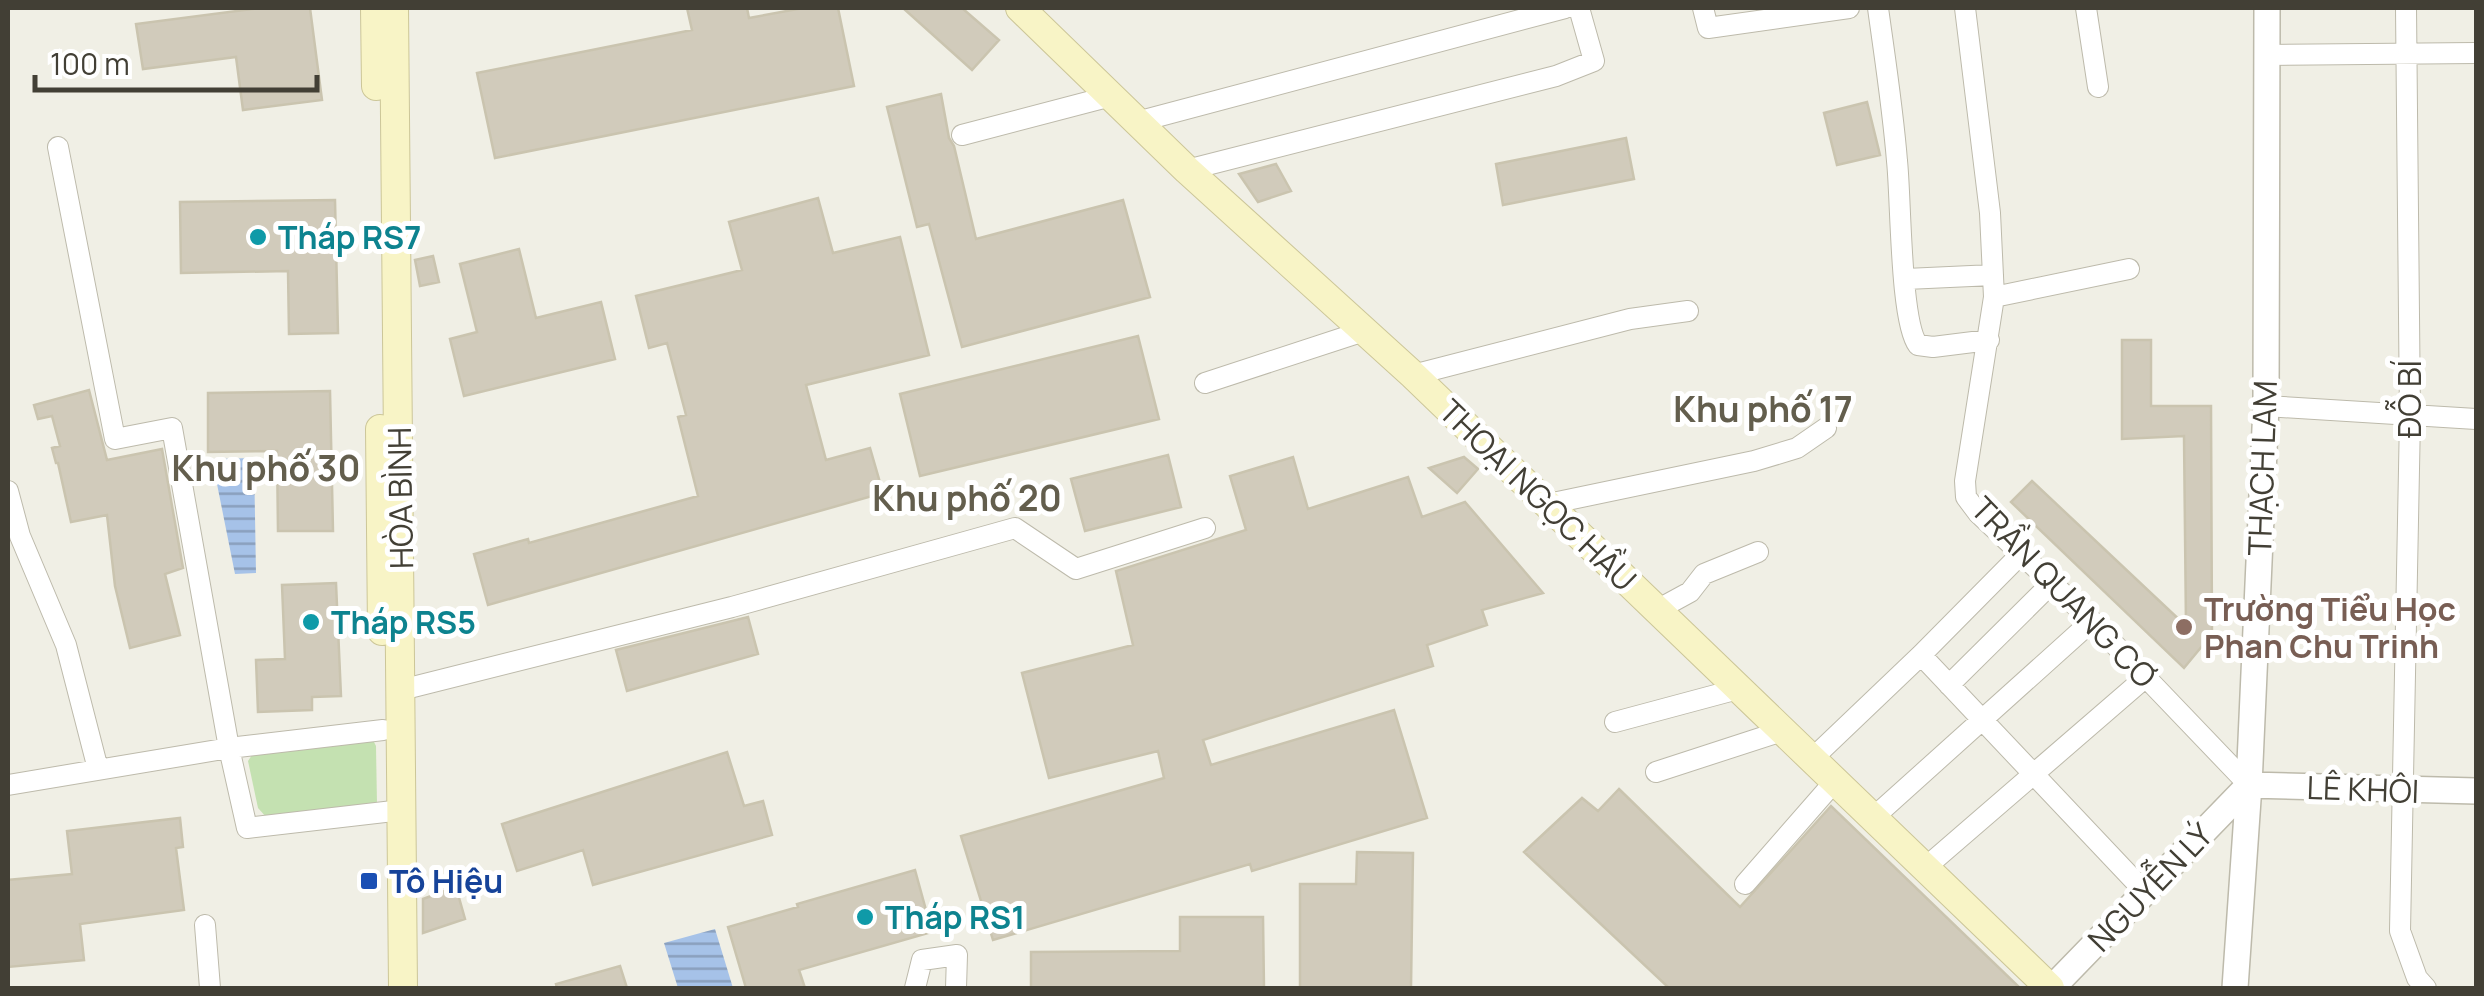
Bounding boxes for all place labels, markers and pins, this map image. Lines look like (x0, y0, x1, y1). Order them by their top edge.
place label: Tháp RS7 (278, 215, 421, 259)
marker: Tháp RS7 (247, 226, 269, 248)
place label: Trường Tiểu Học Phan Chu Trinh (2204, 587, 2456, 668)
place label: Tháp RS5 (331, 600, 476, 644)
marker: Tháp RS5 (300, 611, 322, 633)
marker: Trường Tiểu Học Phan Chu Trinh (2173, 616, 2195, 638)
place label: Tô Hiệu (389, 859, 503, 903)
marker: Tô Hiệu (358, 870, 380, 892)
place label: Tháp RS1 (885, 895, 1025, 939)
marker: Tháp RS1 (854, 906, 876, 928)

